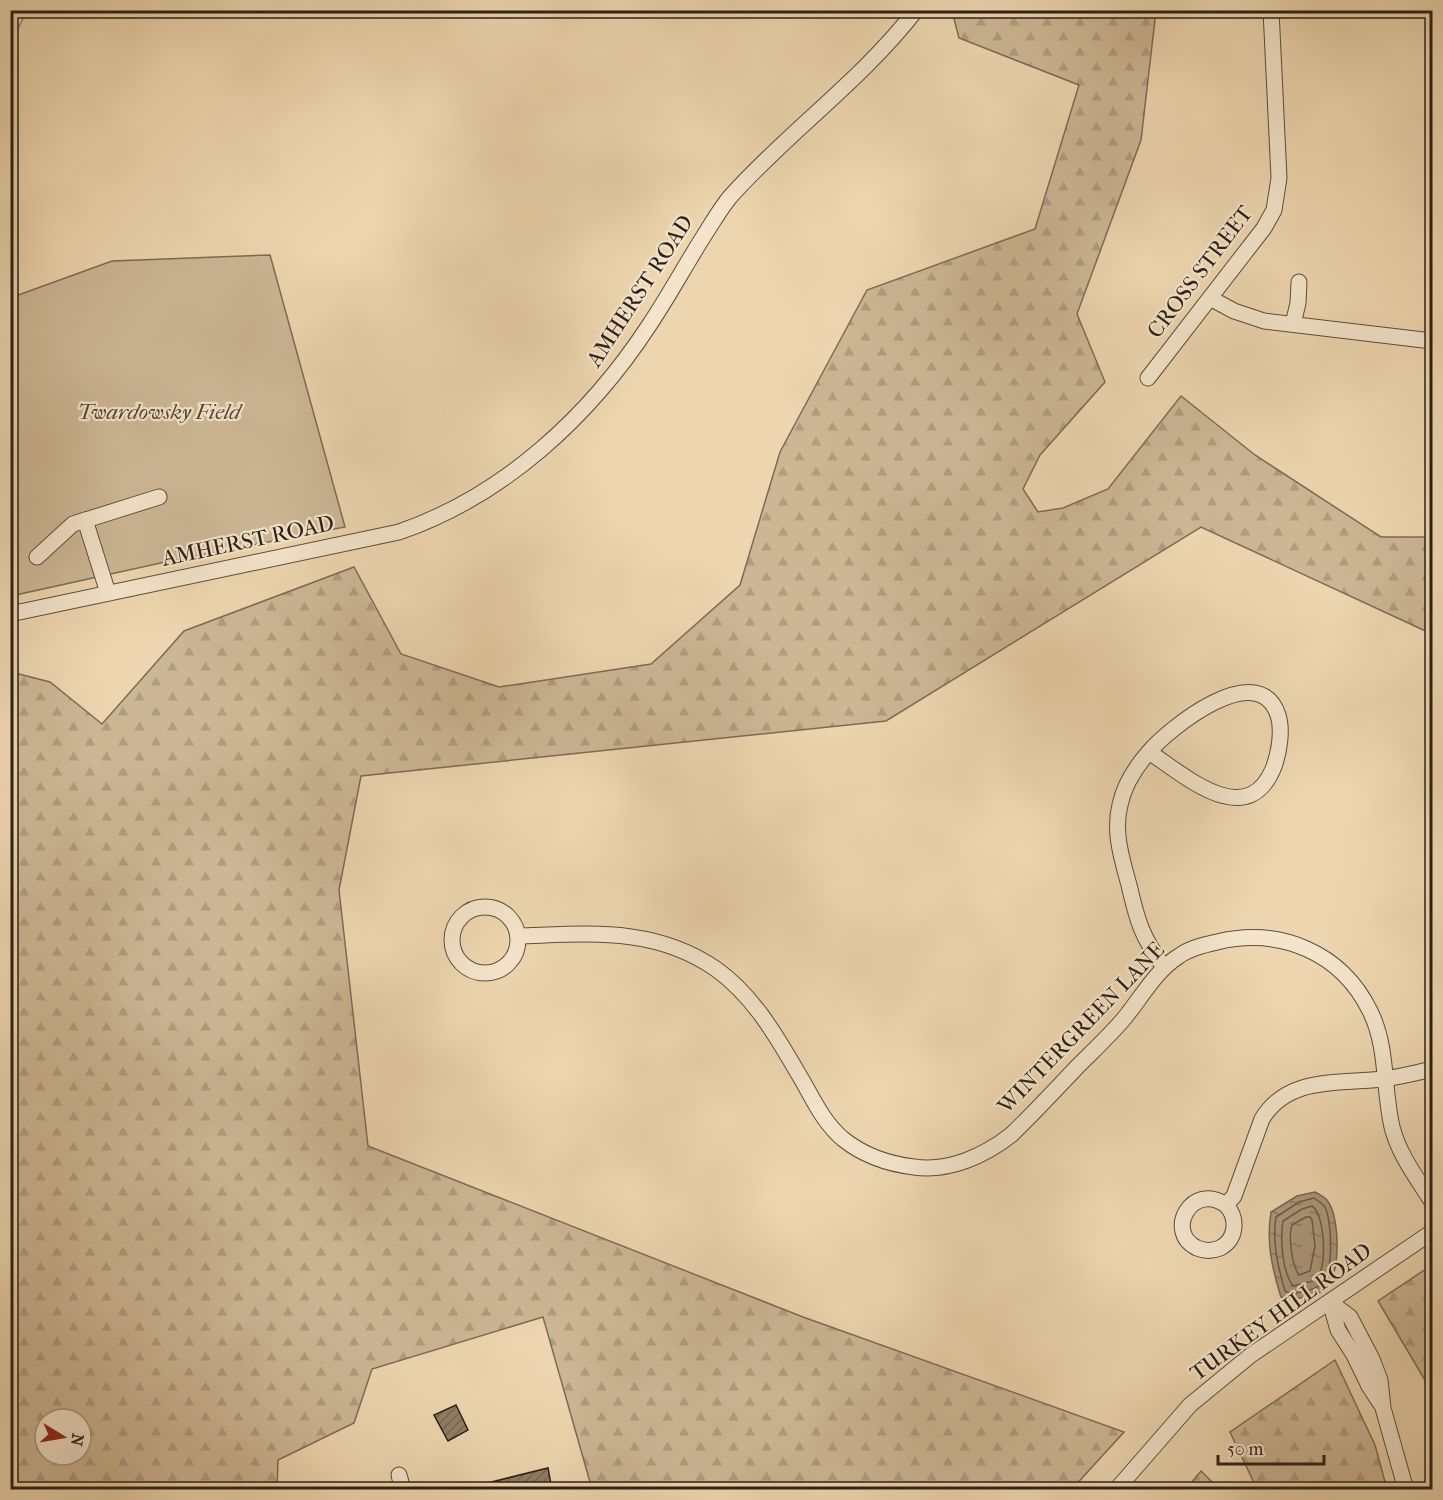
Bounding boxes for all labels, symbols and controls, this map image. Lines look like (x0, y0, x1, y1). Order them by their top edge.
street label: CROSS STREET (1142, 200, 1259, 343)
street label: AMHERST ROAD (581, 210, 699, 373)
park label: Twardowsky Field (77, 399, 243, 425)
street label: AMHERST ROAD (158, 510, 337, 572)
street label: WINTERGREEN LANE (992, 937, 1170, 1120)
street label: TURKEY HILL ROAD (1185, 1238, 1377, 1386)
north arrow (33, 1407, 93, 1467)
scale bar (1218, 1428, 1324, 1466)
text: N (67, 1432, 88, 1448)
text: 50 m (1227, 1439, 1264, 1460)

